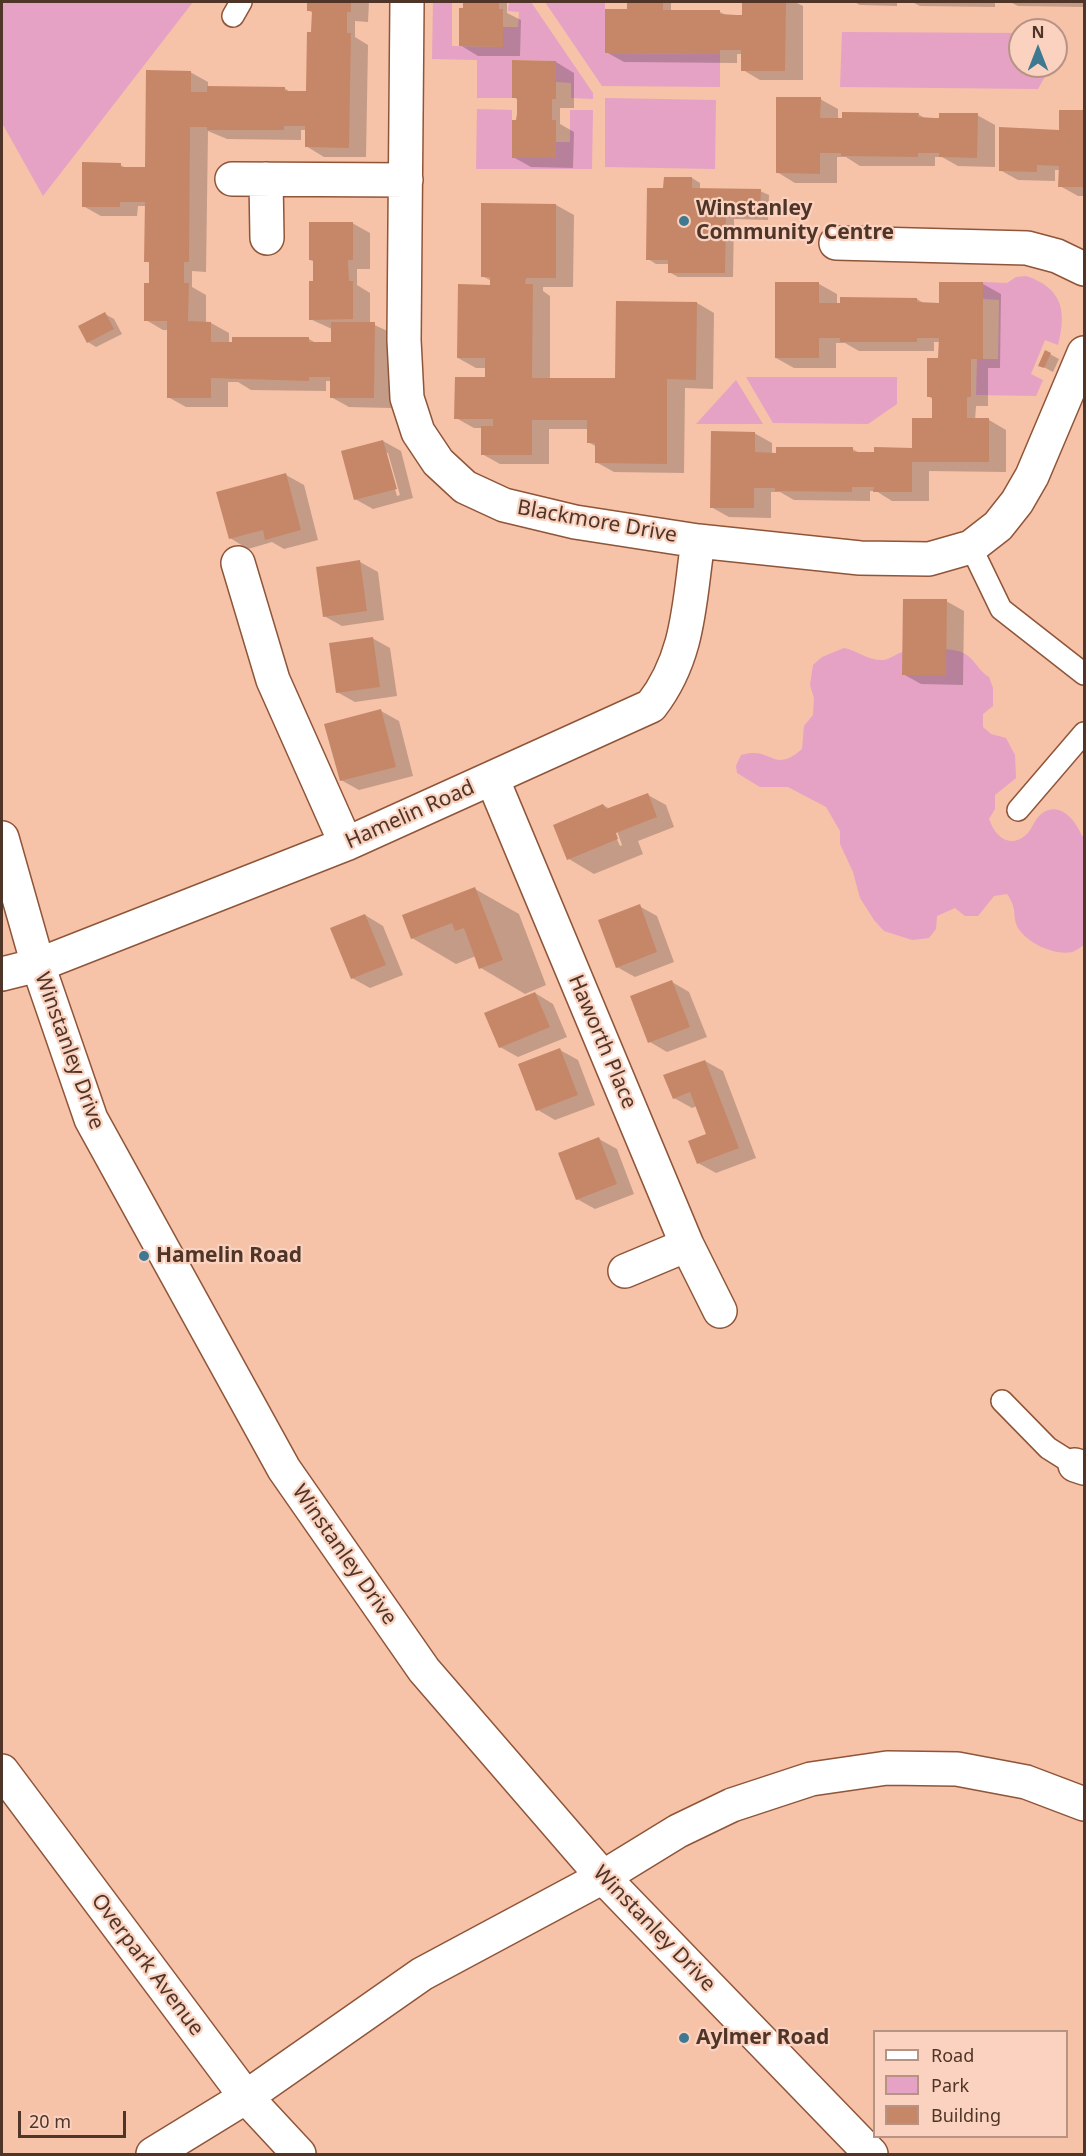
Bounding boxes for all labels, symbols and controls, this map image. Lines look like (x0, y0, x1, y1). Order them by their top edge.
north arrow (1008, 18, 1068, 78)
text: N (1031, 21, 1045, 43)
place label: Winstanley Community Centre (696, 196, 894, 246)
marker: Winstanley Community Centre (677, 214, 691, 228)
street label: Blackmore Drive (515, 496, 679, 548)
street label: Hamelin Road (342, 775, 478, 855)
street label: Winstanley Drive (29, 969, 109, 1133)
street label: Haworth Place (562, 971, 642, 1113)
place label: Hamelin Road (156, 1243, 302, 1269)
marker: Hamelin Road (137, 1249, 151, 1263)
street label: Winstanley Drive (286, 1480, 402, 1630)
street label: Winstanley Drive (588, 1861, 720, 1997)
street label: Overpark Avenue (85, 1889, 209, 2041)
place label: Aylmer Road (696, 2025, 829, 2051)
legend (873, 2030, 1068, 2138)
marker: Aylmer Road (677, 2031, 691, 2045)
text: Road (931, 2043, 974, 2067)
text: Park (931, 2073, 969, 2097)
scale bar (21, 2099, 129, 2137)
text: Building (931, 2103, 1001, 2127)
text: 20 m (29, 2109, 71, 2133)

